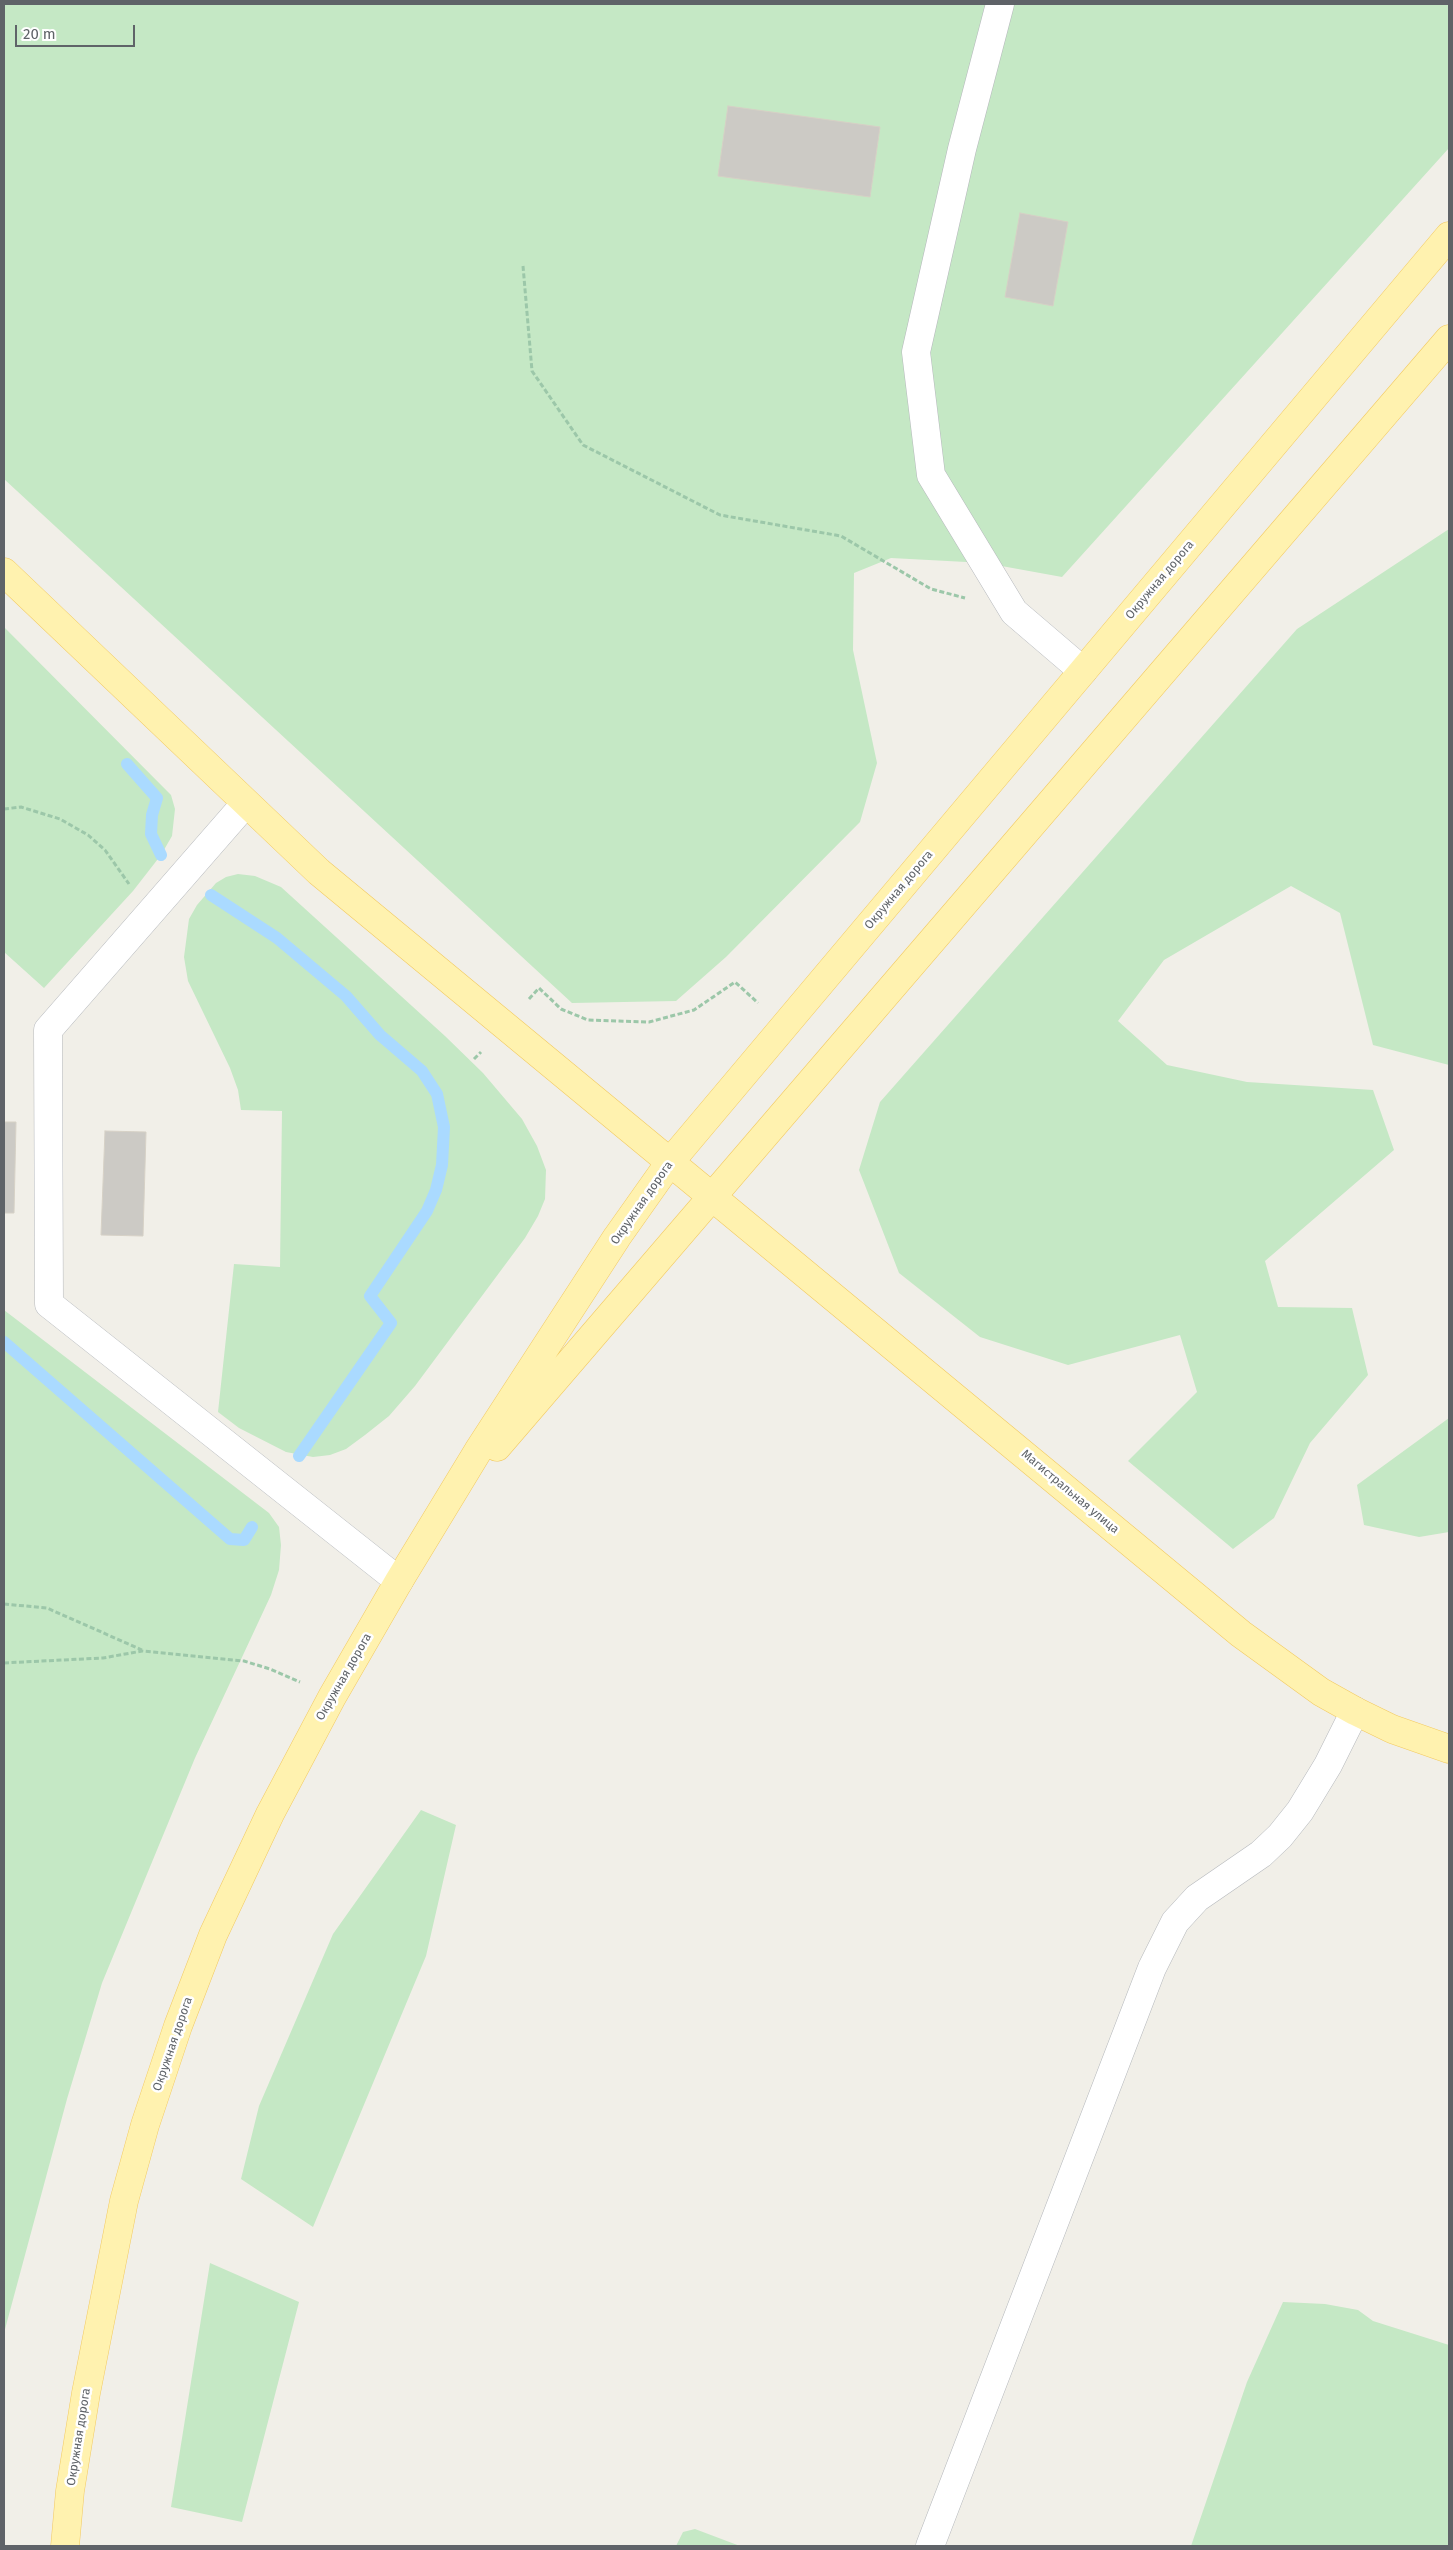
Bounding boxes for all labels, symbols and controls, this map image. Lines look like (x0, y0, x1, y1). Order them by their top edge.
scale bar (18, 15, 138, 47)
text: 20 m (23, 25, 56, 43)
street label: Окружная дорога (1123, 538, 1197, 622)
street label: Окружная дорога (862, 848, 936, 932)
street label: Окружная дорога (608, 1158, 676, 1248)
street label: Магистральная улица (1018, 1447, 1122, 1537)
street label: Окружная дорога (313, 1631, 375, 1723)
street label: Окружная дорога (150, 1995, 196, 2093)
street label: Окружная дорога (64, 2387, 94, 2487)

